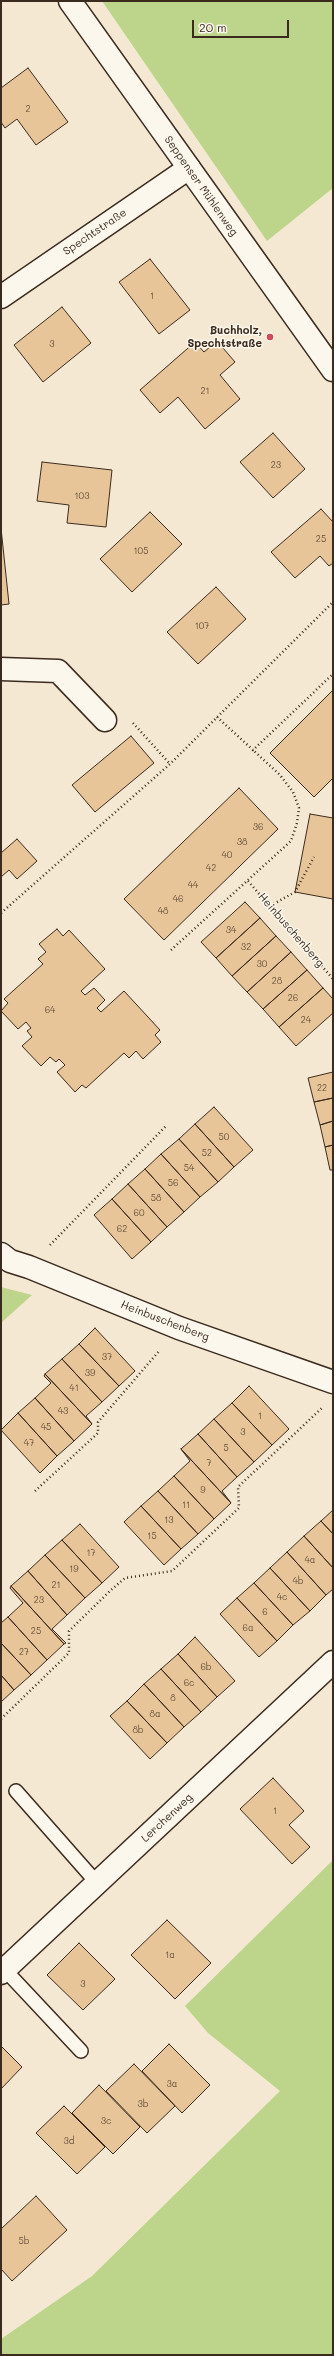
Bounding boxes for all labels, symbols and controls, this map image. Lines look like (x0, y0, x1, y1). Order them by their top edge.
scale bar (194, 12, 291, 38)
text: 20 m (199, 19, 227, 35)
house number: 2 (25, 104, 31, 114)
street label: Seppenser Mühlenweg (161, 133, 241, 239)
street label: Spechtstraße (61, 206, 129, 258)
house number: 1 (150, 291, 154, 301)
place label: Buchholz, Spechtstraße (187, 324, 262, 350)
marker: Buchholz, Spechtstraße (265, 332, 275, 342)
house number: 3 (49, 339, 55, 349)
house number: 21 (200, 386, 210, 396)
house number: 23 (271, 460, 281, 470)
house number: 103 (75, 491, 89, 501)
house number: 25 (316, 534, 326, 544)
house number: 105 (134, 546, 148, 556)
house number: 107 (195, 621, 209, 631)
house number: 36 (253, 822, 263, 832)
house number: 38 (237, 837, 247, 847)
house number: 40 (222, 850, 232, 860)
house number: 42 (206, 863, 216, 873)
house number: 44 (188, 880, 198, 890)
street label: Heinbuschenberg (255, 890, 327, 970)
house number: 46 (173, 894, 183, 904)
house number: 48 (158, 906, 168, 916)
house number: 34 (226, 925, 236, 935)
house number: 32 (241, 942, 251, 952)
house number: 30 (257, 959, 267, 969)
house number: 28 (272, 976, 282, 986)
house number: 26 (288, 993, 298, 1003)
house number: 64 (45, 1005, 55, 1015)
house number: 24 (301, 1015, 311, 1025)
house number: 22 (317, 1083, 327, 1093)
house number: 50 (219, 1132, 229, 1142)
house number: 52 (202, 1148, 212, 1158)
house number: 54 (184, 1163, 194, 1173)
house number: 56 (168, 1178, 178, 1188)
house number: 58 (151, 1193, 161, 1203)
house number: 60 (134, 1208, 144, 1218)
house number: 62 (117, 1224, 127, 1234)
street label: Heinbuschenberg (119, 1298, 211, 1344)
house number: 37 (102, 1352, 112, 1362)
house number: 39 (85, 1368, 95, 1378)
house number: 41 (69, 1383, 79, 1393)
house number: 43 (58, 1406, 68, 1416)
house number: 1 (258, 1411, 262, 1421)
house number: 45 (41, 1422, 51, 1432)
house number: 3 (240, 1427, 246, 1437)
house number: 47 (24, 1438, 34, 1448)
house number: 5 (223, 1443, 229, 1453)
house number: 7 (206, 1458, 212, 1468)
house number: 9 (200, 1485, 206, 1495)
house number: 11 (182, 1500, 190, 1510)
house number: 13 (164, 1515, 174, 1525)
house number: 15 (147, 1531, 157, 1541)
house number: 17 (86, 1548, 96, 1558)
house number: 4a (305, 1555, 315, 1565)
house number: 19 (69, 1564, 79, 1574)
house number: 4b (292, 1576, 304, 1586)
house number: 21 (51, 1580, 61, 1590)
house number: 4c (277, 1592, 287, 1602)
house number: 23 (34, 1595, 44, 1605)
house number: 6 (262, 1607, 268, 1617)
house number: 6a (242, 1623, 254, 1633)
house number: 25 (31, 1626, 41, 1636)
house number: 27 (19, 1647, 29, 1657)
house number: 6b (200, 1662, 212, 1672)
house number: 6c (184, 1678, 194, 1688)
house number: 8 (170, 1693, 176, 1703)
house number: 8a (149, 1709, 161, 1719)
house number: 8b (132, 1725, 144, 1735)
street label: Lerchenweg (139, 1791, 195, 1845)
house number: 1 (273, 1806, 277, 1816)
house number: 1a (165, 1950, 175, 1960)
house number: 3 (80, 1979, 86, 1989)
house number: 3a (167, 2079, 177, 2089)
house number: 3b (137, 2099, 149, 2109)
house number: 3c (101, 2116, 111, 2126)
house number: 3d (64, 2136, 74, 2146)
house number: 5b (19, 2236, 29, 2246)

